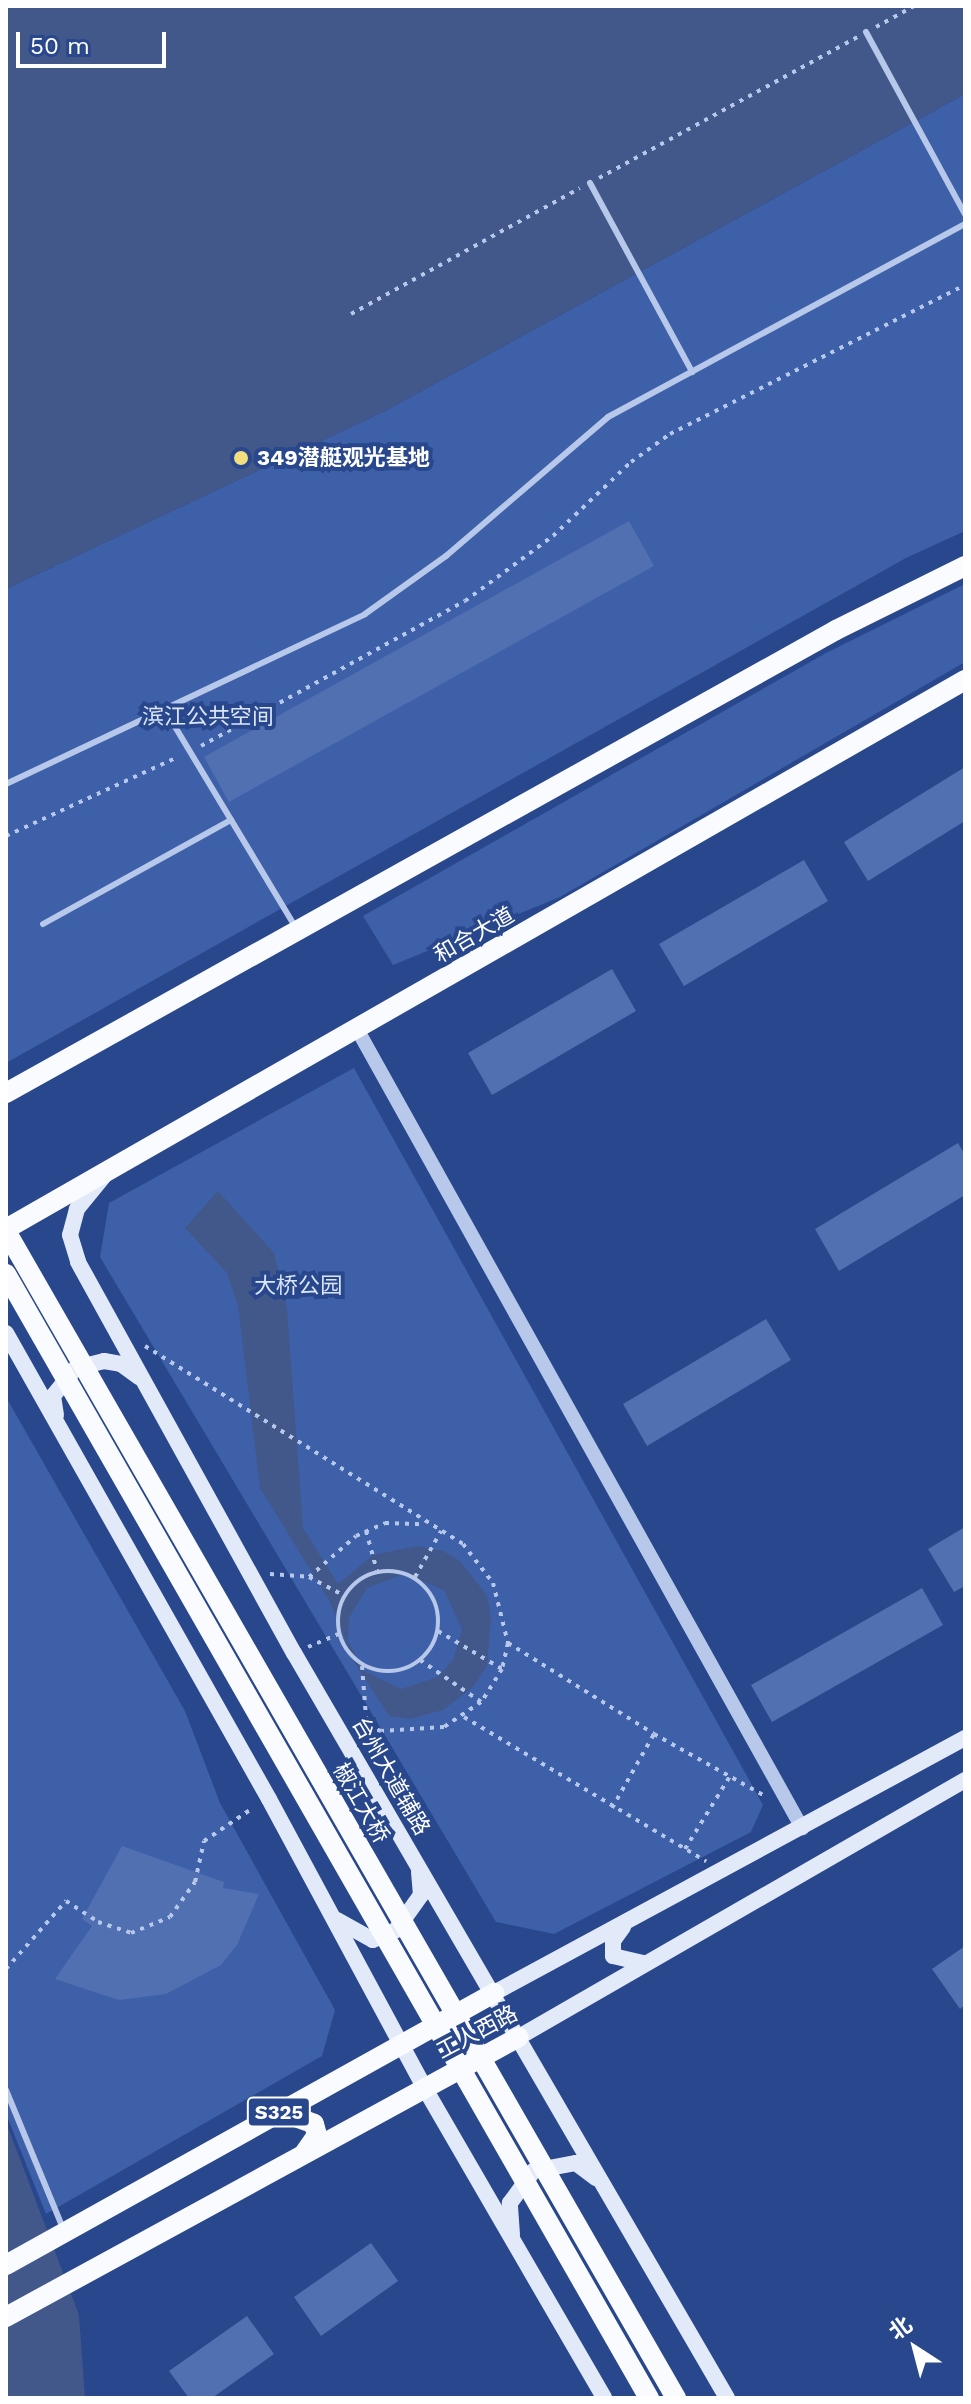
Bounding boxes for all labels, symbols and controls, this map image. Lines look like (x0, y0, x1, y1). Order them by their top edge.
scale bar (20, 16, 170, 66)
text: 50 m (30, 32, 90, 60)
place label: 349潜艇观光基地 (257, 445, 430, 471)
marker: 349潜艇观光基地 (232, 449, 250, 467)
park label: 滨江公共空间 (142, 704, 274, 730)
street label: 和合大道 (429, 902, 519, 968)
park label: 大桥公园 (254, 1273, 342, 1299)
street label: 台州大道辅路 (347, 1712, 435, 1840)
street label: 椒江大桥 (328, 1758, 394, 1848)
street label: 工人西路 (432, 2000, 522, 2064)
road number: S325 (245, 2096, 313, 2128)
north arrow (875, 2308, 955, 2388)
text: 北 (884, 2312, 917, 2345)

